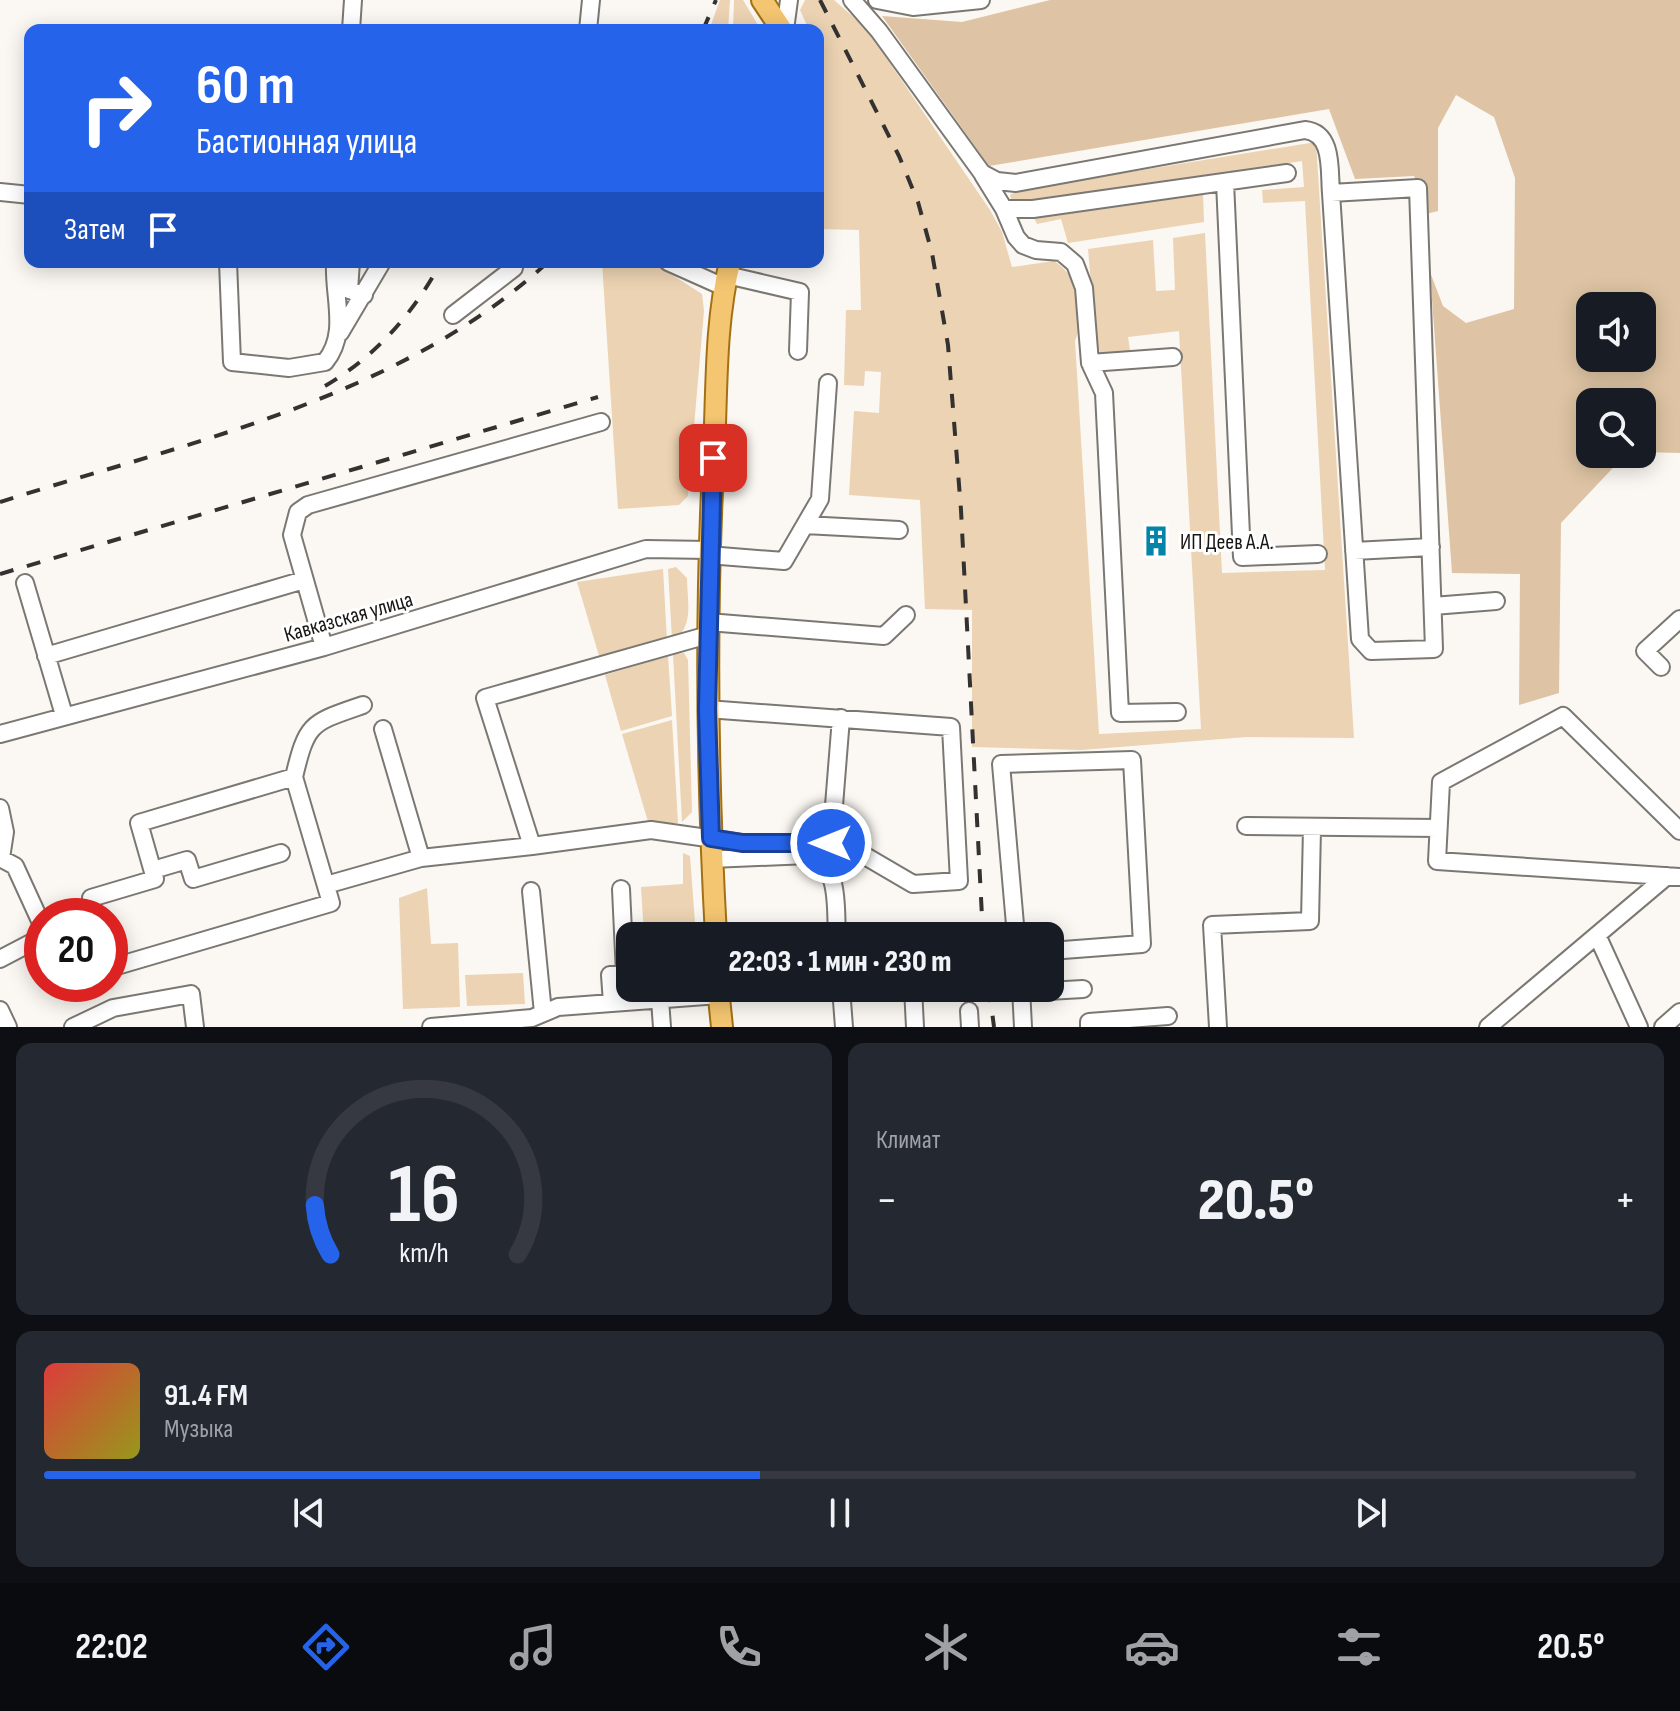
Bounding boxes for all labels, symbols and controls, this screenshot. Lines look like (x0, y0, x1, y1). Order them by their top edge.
text: 60 m (196, 53, 295, 120)
icon: right (64, 56, 168, 160)
text: Бастионная улица (196, 121, 417, 164)
icon: arrive (141, 208, 185, 252)
text: Затем (64, 212, 125, 248)
map controls (1576, 292, 1656, 468)
button: sound (1576, 292, 1656, 372)
button: search (1576, 388, 1656, 468)
pin (679, 424, 747, 492)
icon: arrive (691, 436, 735, 480)
building icon: ИП Деев А.А. (1139, 524, 1173, 558)
place label: ИП Деев А.А. (1180, 529, 1274, 556)
street label: Кавказская улица (281, 586, 416, 649)
position arrow (789, 801, 873, 885)
speed limit sign: 20 (24, 898, 128, 1002)
text: 22:03 · 1 мин · 230 m (729, 944, 951, 980)
text: Климат (876, 1125, 940, 1156)
text: 16 (388, 1146, 460, 1246)
text: 20.5° (1198, 1165, 1314, 1237)
text: − (876, 1174, 898, 1227)
text: + (1614, 1174, 1636, 1227)
text: km/h (399, 1236, 449, 1271)
text: 91.4 FM (164, 1378, 248, 1414)
text: Музыка (164, 1414, 233, 1445)
icon: previous (287, 1491, 331, 1535)
icon: pause (818, 1491, 862, 1535)
icon: next (1349, 1491, 1393, 1535)
icon: directions (298, 1619, 354, 1675)
icon: music (505, 1619, 561, 1675)
icon: phone (711, 1619, 767, 1675)
icon: climate (918, 1619, 974, 1675)
icon: car (1124, 1619, 1180, 1675)
icon: filters (1331, 1619, 1387, 1675)
text: 22:02 (75, 1626, 148, 1669)
text: 20.5° (1537, 1626, 1605, 1669)

